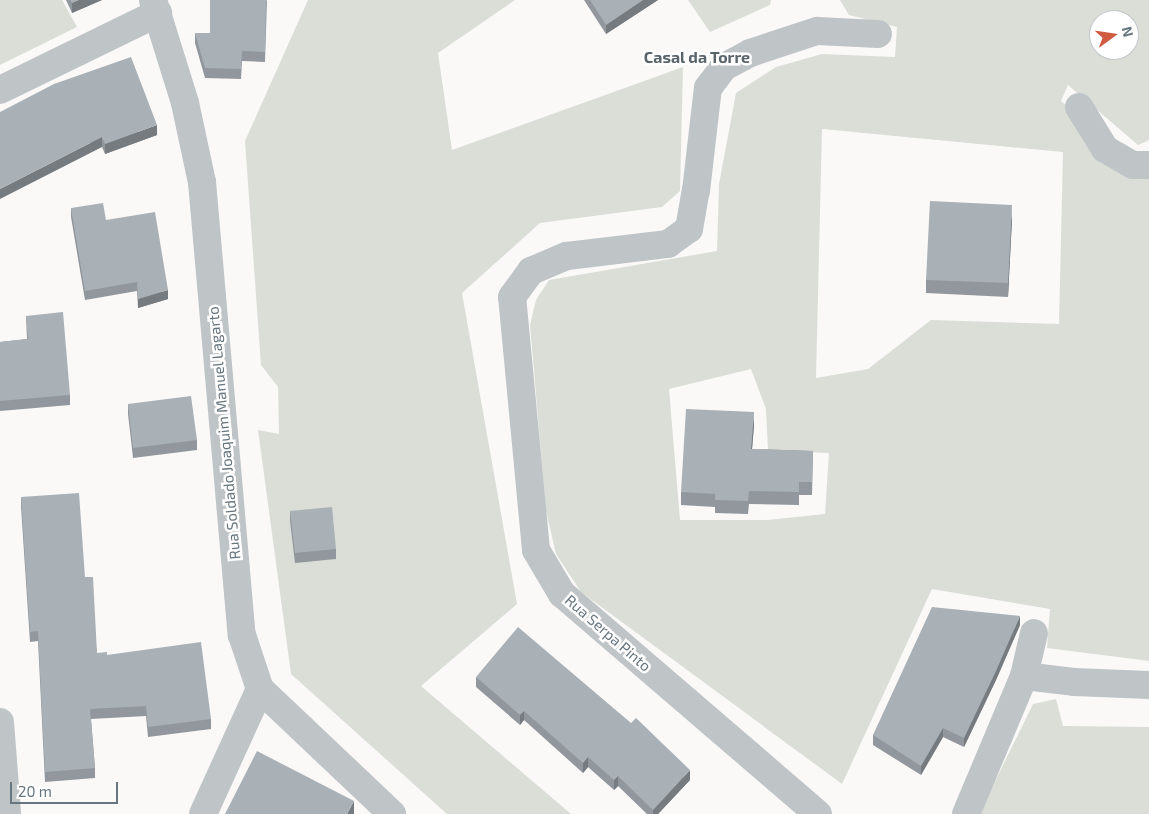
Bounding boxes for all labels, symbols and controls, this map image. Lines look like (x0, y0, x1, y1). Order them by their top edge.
north arrow (1089, 10, 1139, 60)
text: N (1119, 25, 1138, 38)
district label: Casal da Torre (644, 47, 750, 67)
street label: Rua Soldado Joaquim Manuel Lagarto (204, 305, 244, 561)
street label: Rua Serpa Pinto (561, 591, 655, 675)
scale bar (12, 772, 120, 804)
text: 20 m (18, 782, 52, 800)

